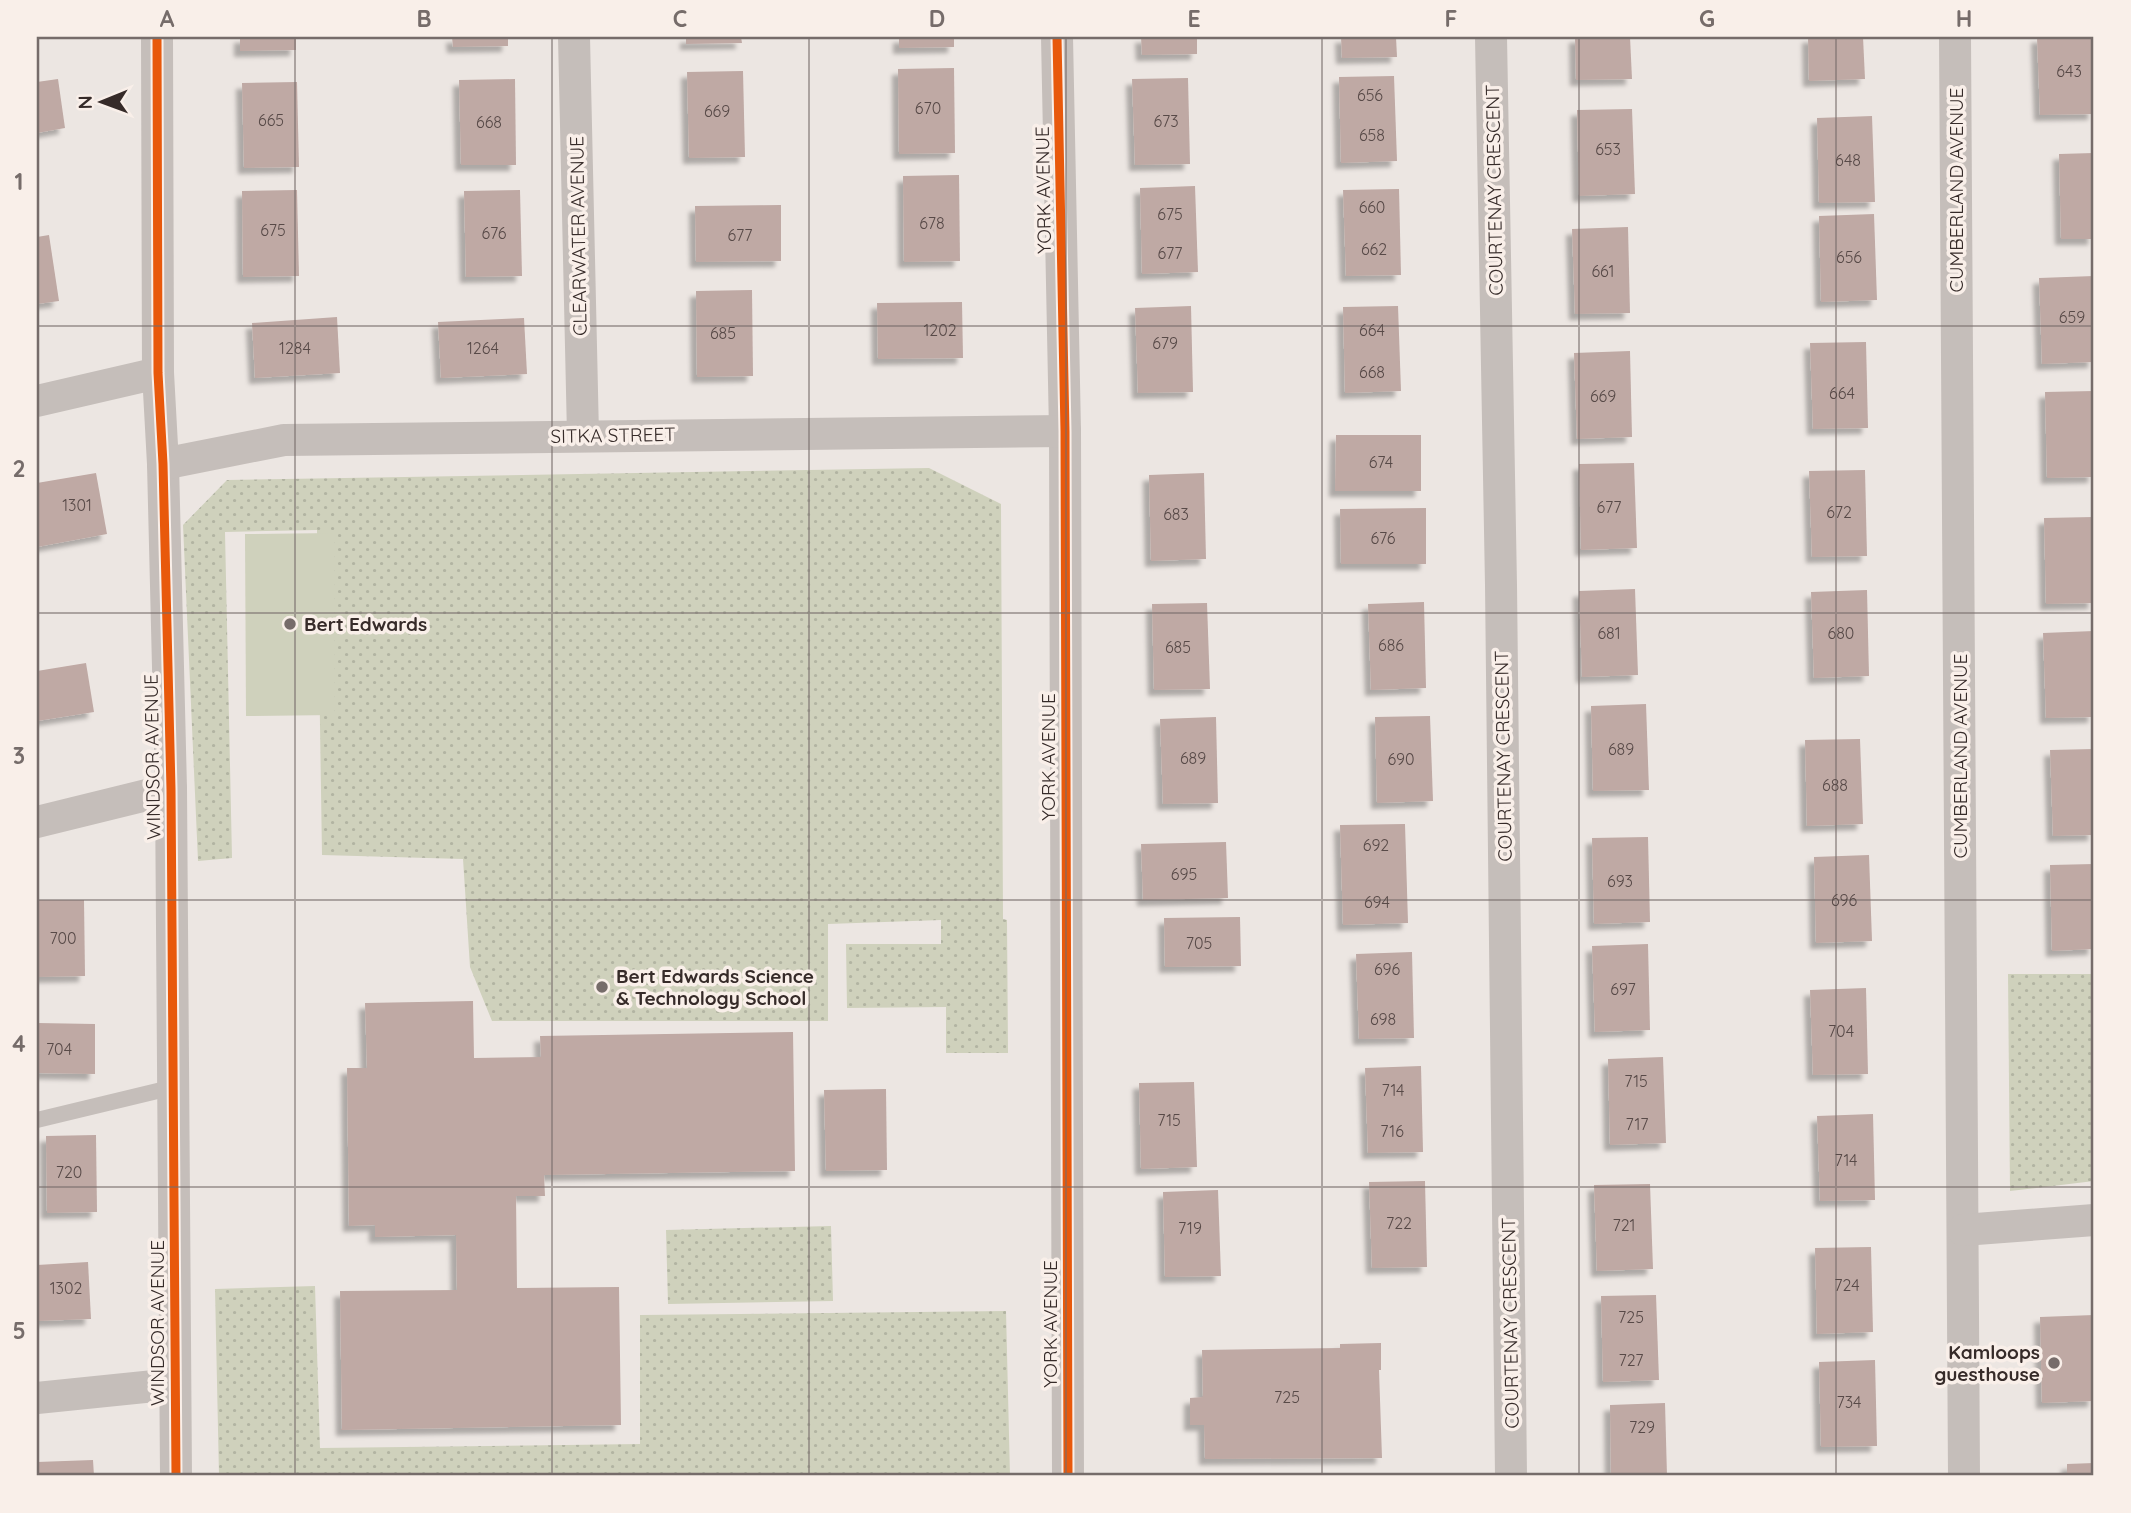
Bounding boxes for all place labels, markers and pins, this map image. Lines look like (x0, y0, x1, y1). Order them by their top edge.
place label: Bert Edwards (304, 612, 427, 636)
marker: Bert Edwards (282, 616, 298, 632)
place label: Bert Edwards Science & Technology School (616, 964, 814, 1010)
marker: Bert Edwards Science & Technology School (594, 979, 610, 995)
place label: Kamloops guesthouse (1934, 1340, 2040, 1386)
marker: Kamloops guesthouse (2046, 1355, 2062, 1371)

